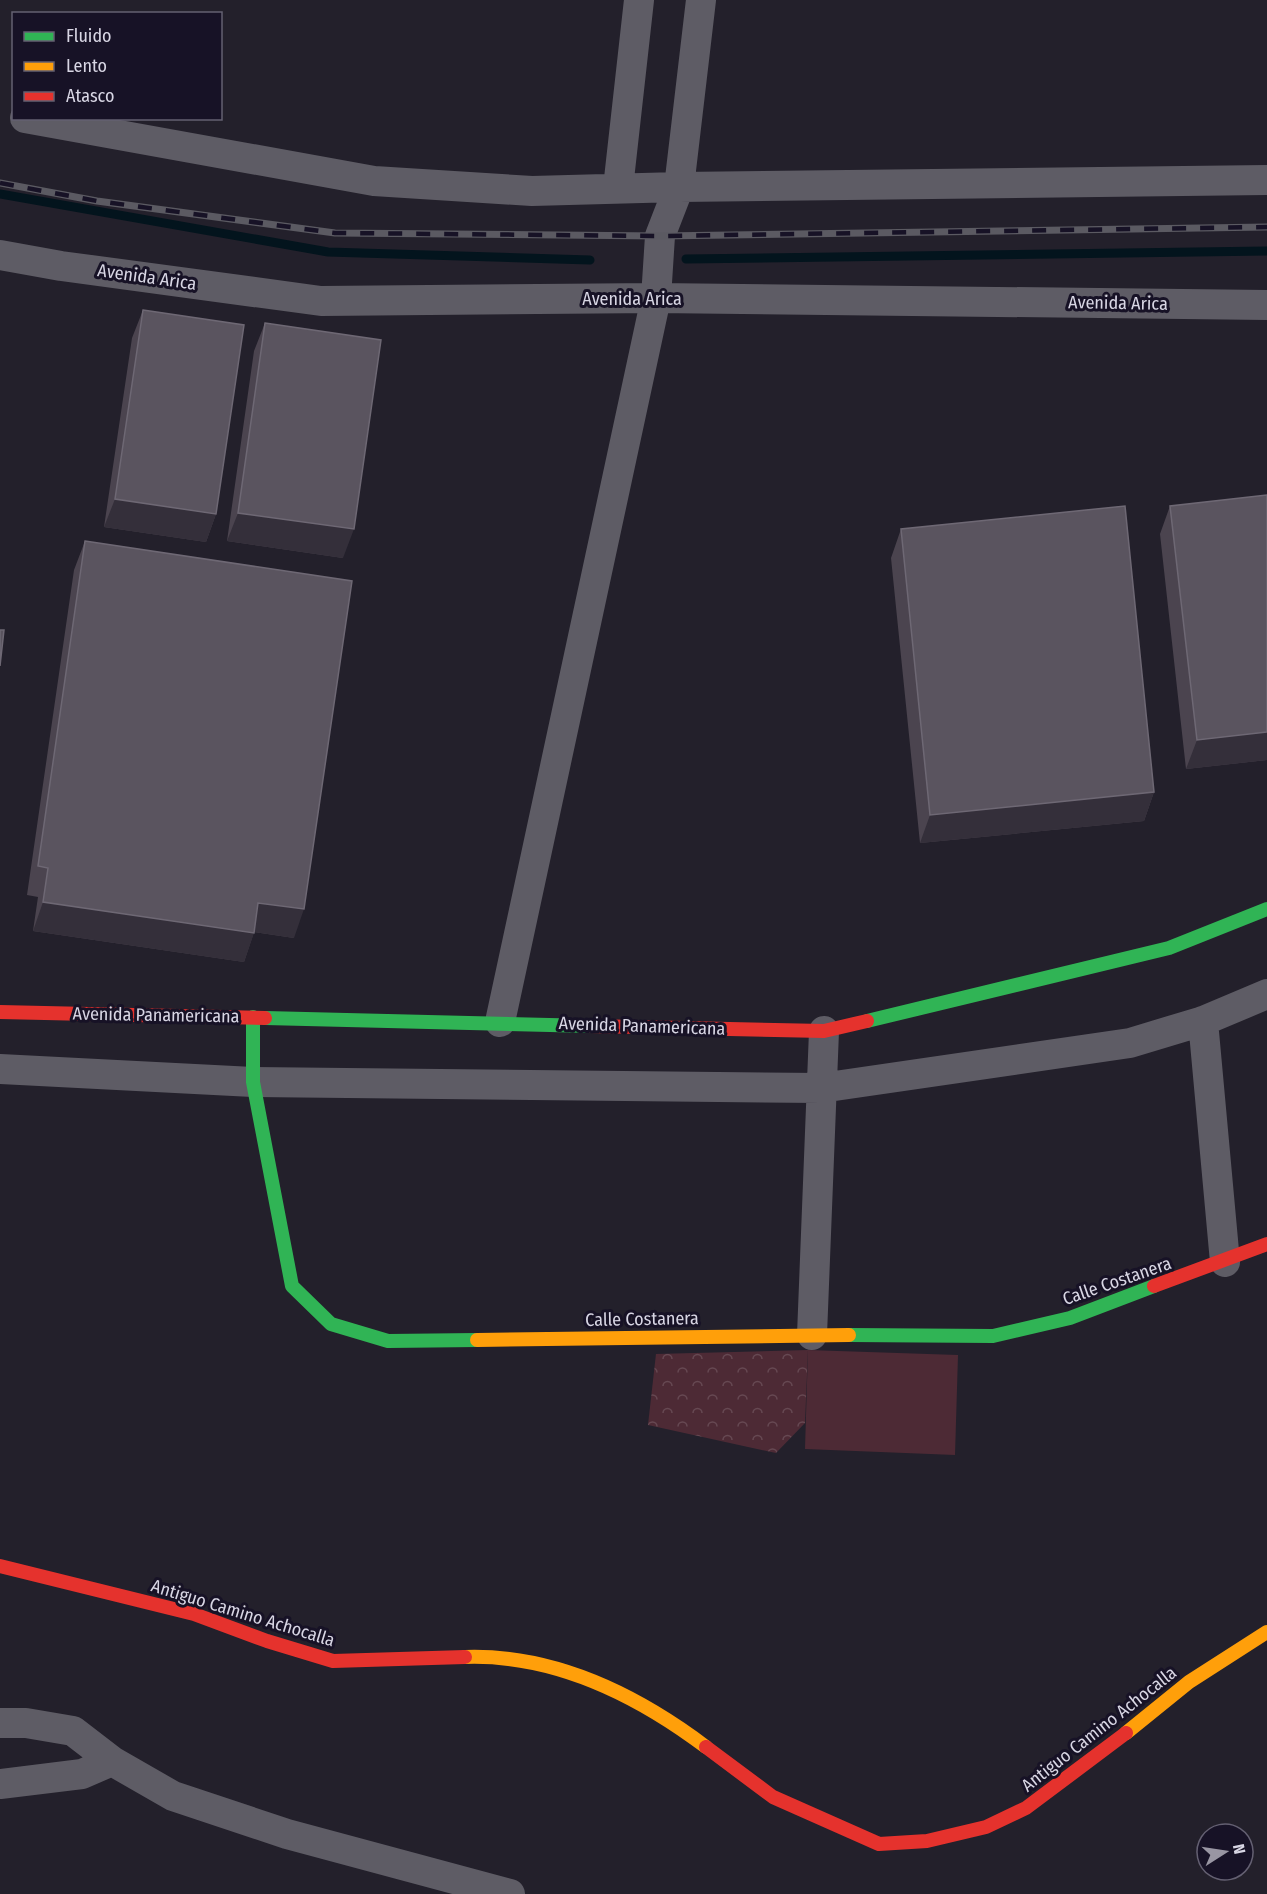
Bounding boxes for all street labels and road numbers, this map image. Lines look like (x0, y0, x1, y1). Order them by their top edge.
street label: Avenida Arica (96, 259, 198, 295)
street label: Avenida Arica (582, 288, 682, 310)
street label: Avenida Arica (1068, 291, 1168, 315)
street label: Avenida Panamericana (72, 1003, 240, 1027)
street label: Avenida Panamericana (558, 1012, 726, 1040)
street label: Calle Costanera (1060, 1252, 1174, 1310)
street label: Calle Costanera (585, 1307, 699, 1331)
street label: Antiguo Camino Achocalla (149, 1575, 338, 1651)
street label: Antiguo Camino Achocalla (1017, 1662, 1181, 1796)

